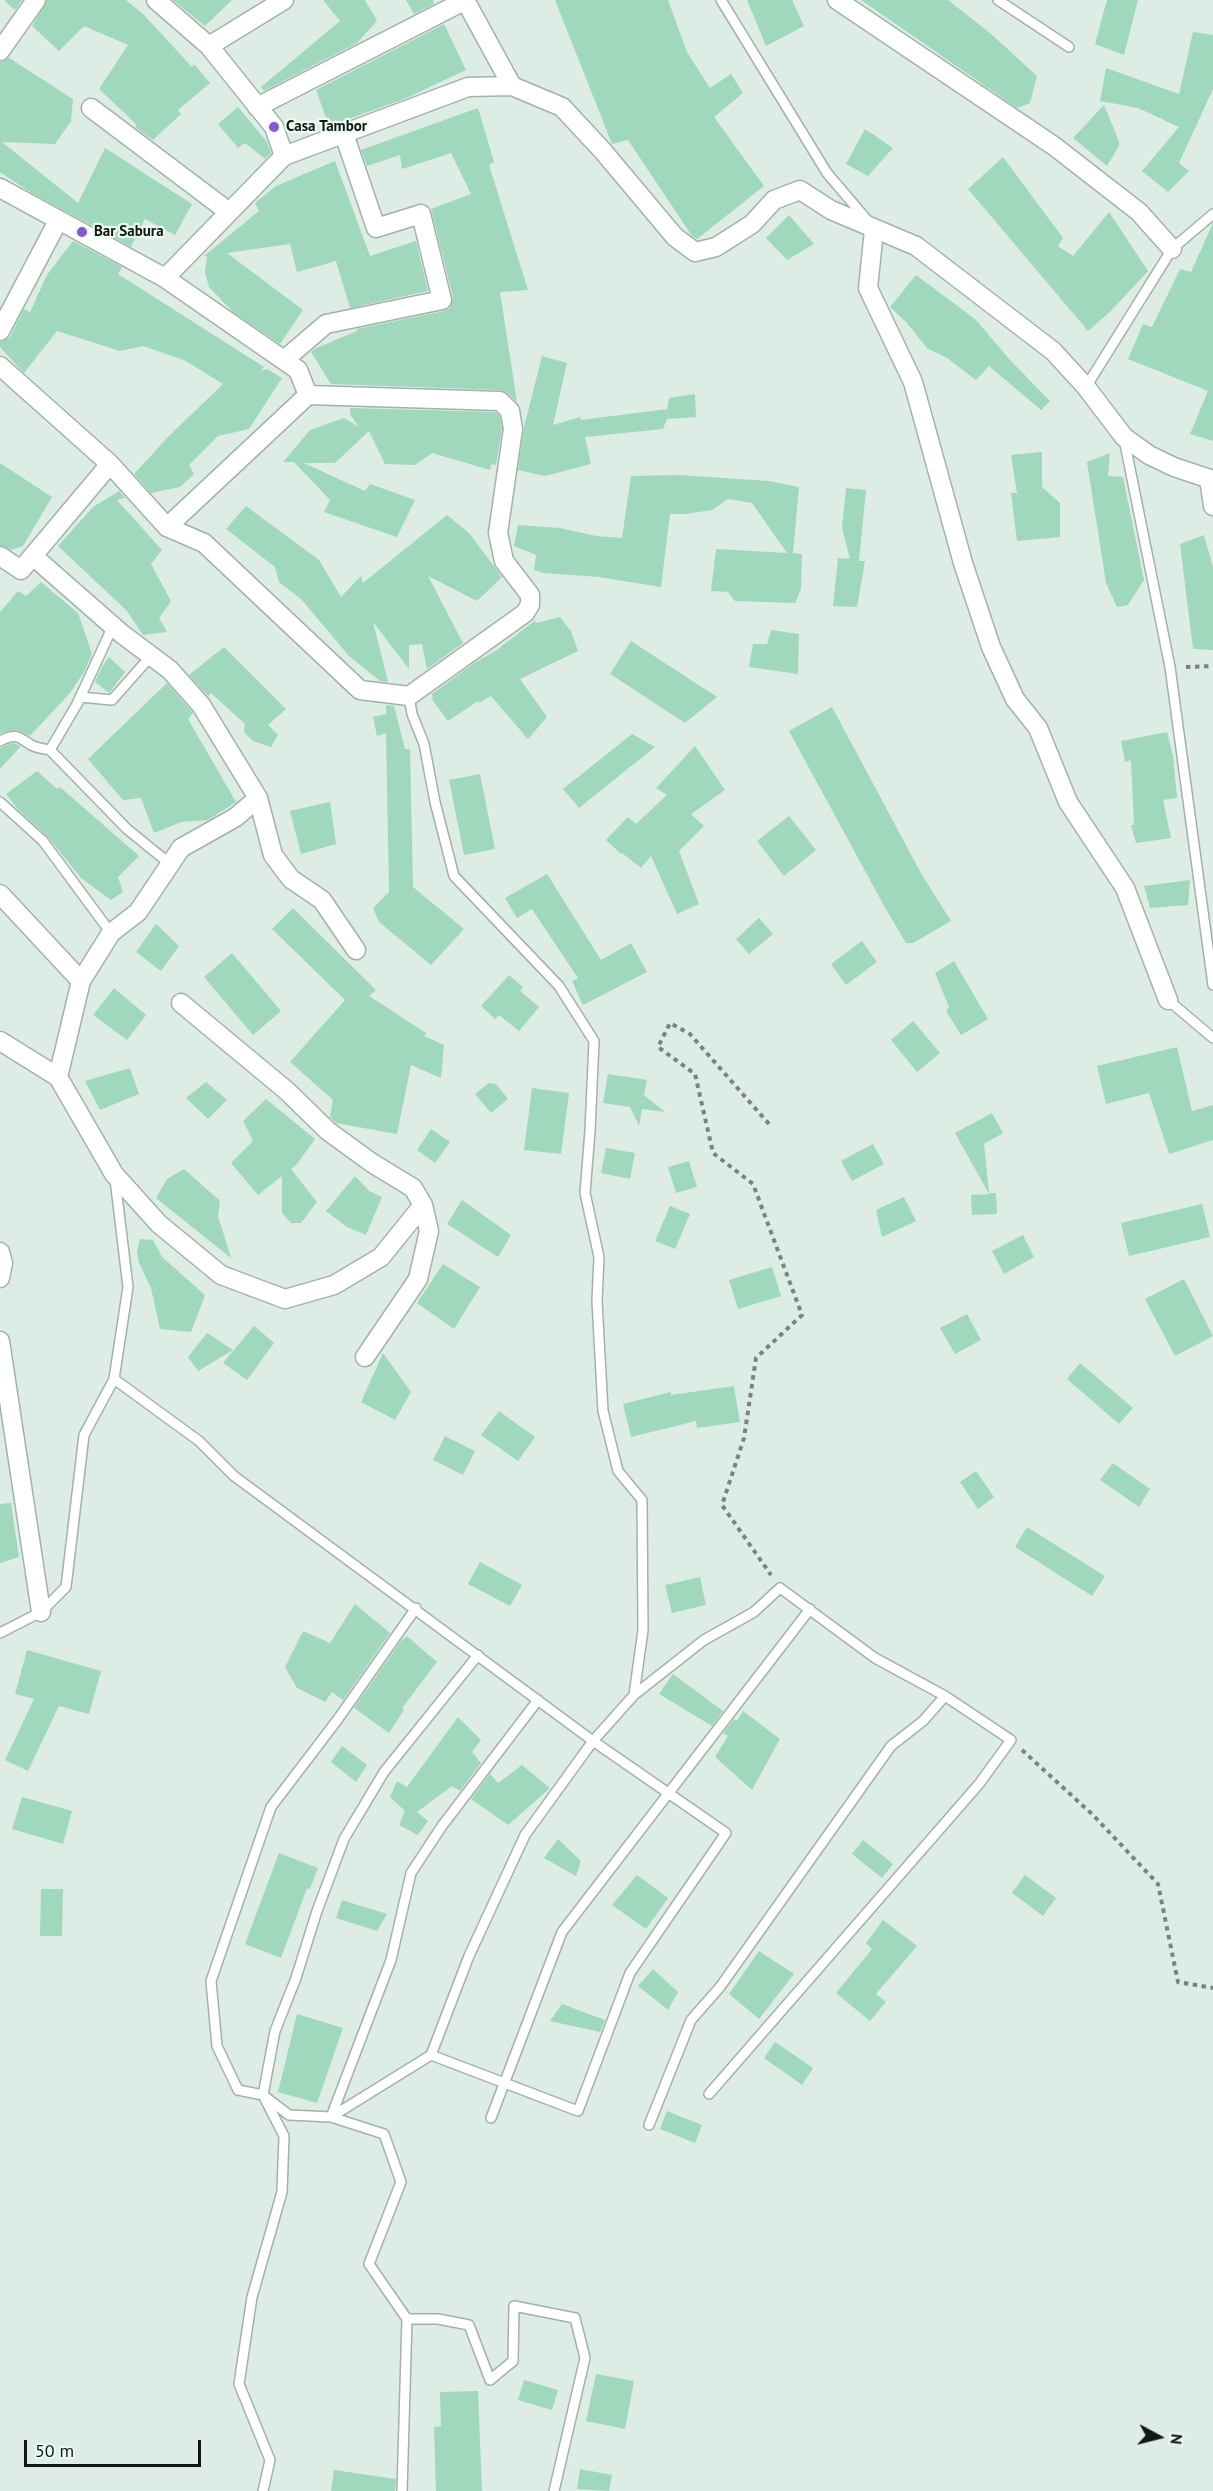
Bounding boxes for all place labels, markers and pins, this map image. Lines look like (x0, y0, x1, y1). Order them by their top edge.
place label: Casa Tambor (286, 118, 367, 136)
marker: Casa Tambor (267, 120, 281, 134)
place label: Bar Sabura (94, 223, 164, 241)
marker: Bar Sabura (75, 225, 89, 239)

